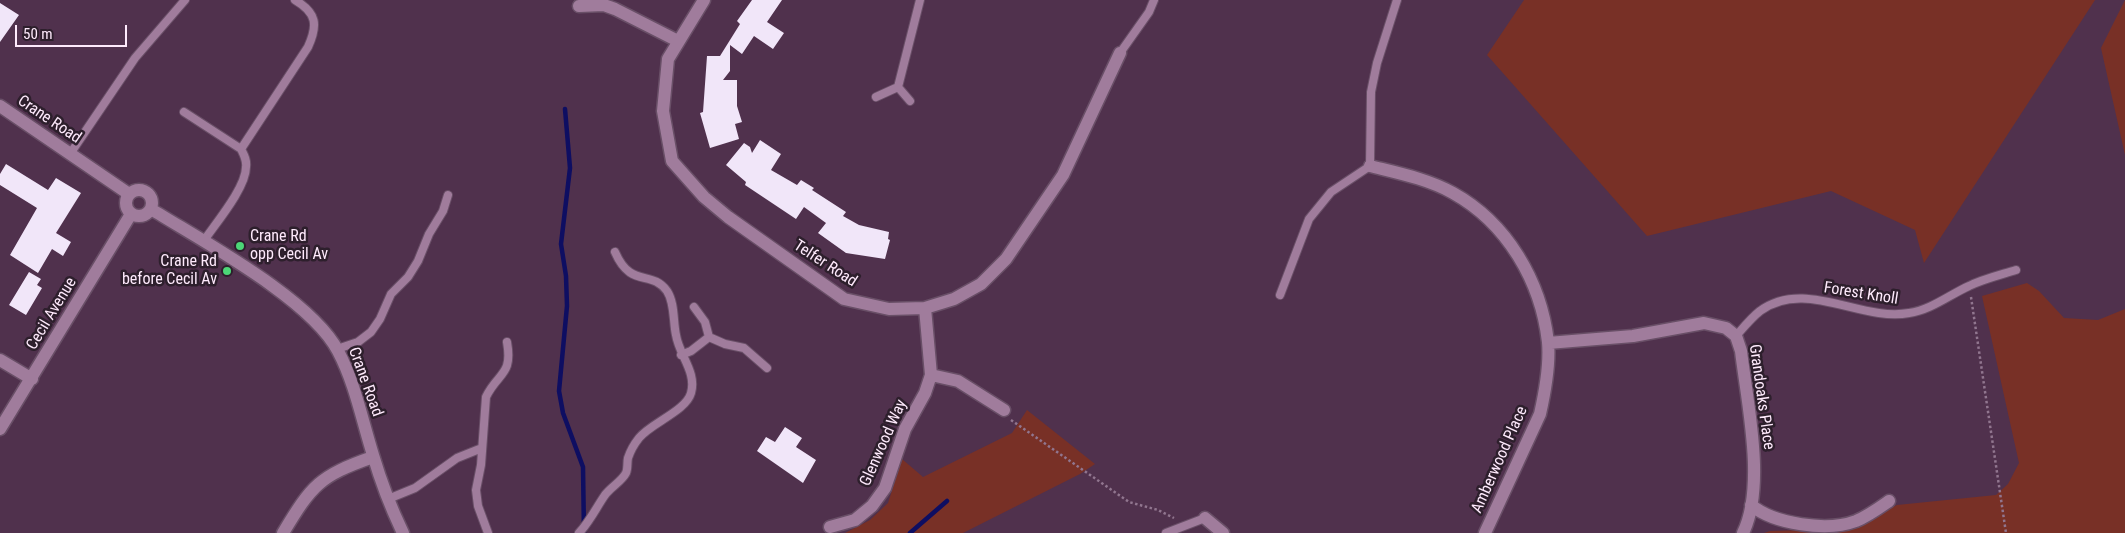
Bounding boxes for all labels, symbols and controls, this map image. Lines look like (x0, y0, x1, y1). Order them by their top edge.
scale bar (18, 15, 130, 47)
text: 50 m (23, 25, 53, 43)
street label: Crane Road (14, 92, 84, 148)
place label: Crane Rd opp Cecil Av (250, 227, 328, 265)
street label: Telfer Road (790, 236, 860, 292)
marker: Crane Rd opp Cecil Av (234, 240, 246, 252)
place label: Crane Rd before Cecil Av (122, 252, 217, 290)
marker: Crane Rd before Cecil Av (221, 265, 233, 277)
street label: Cecil Avenue (23, 274, 81, 354)
street label: Forest Knoll (1822, 279, 1900, 309)
street label: Grandoaks Place (1744, 343, 1778, 451)
street label: Crane Road (344, 345, 386, 419)
street label: Glenwood Way (856, 397, 912, 489)
street label: Amberwood Place (1468, 404, 1532, 516)

